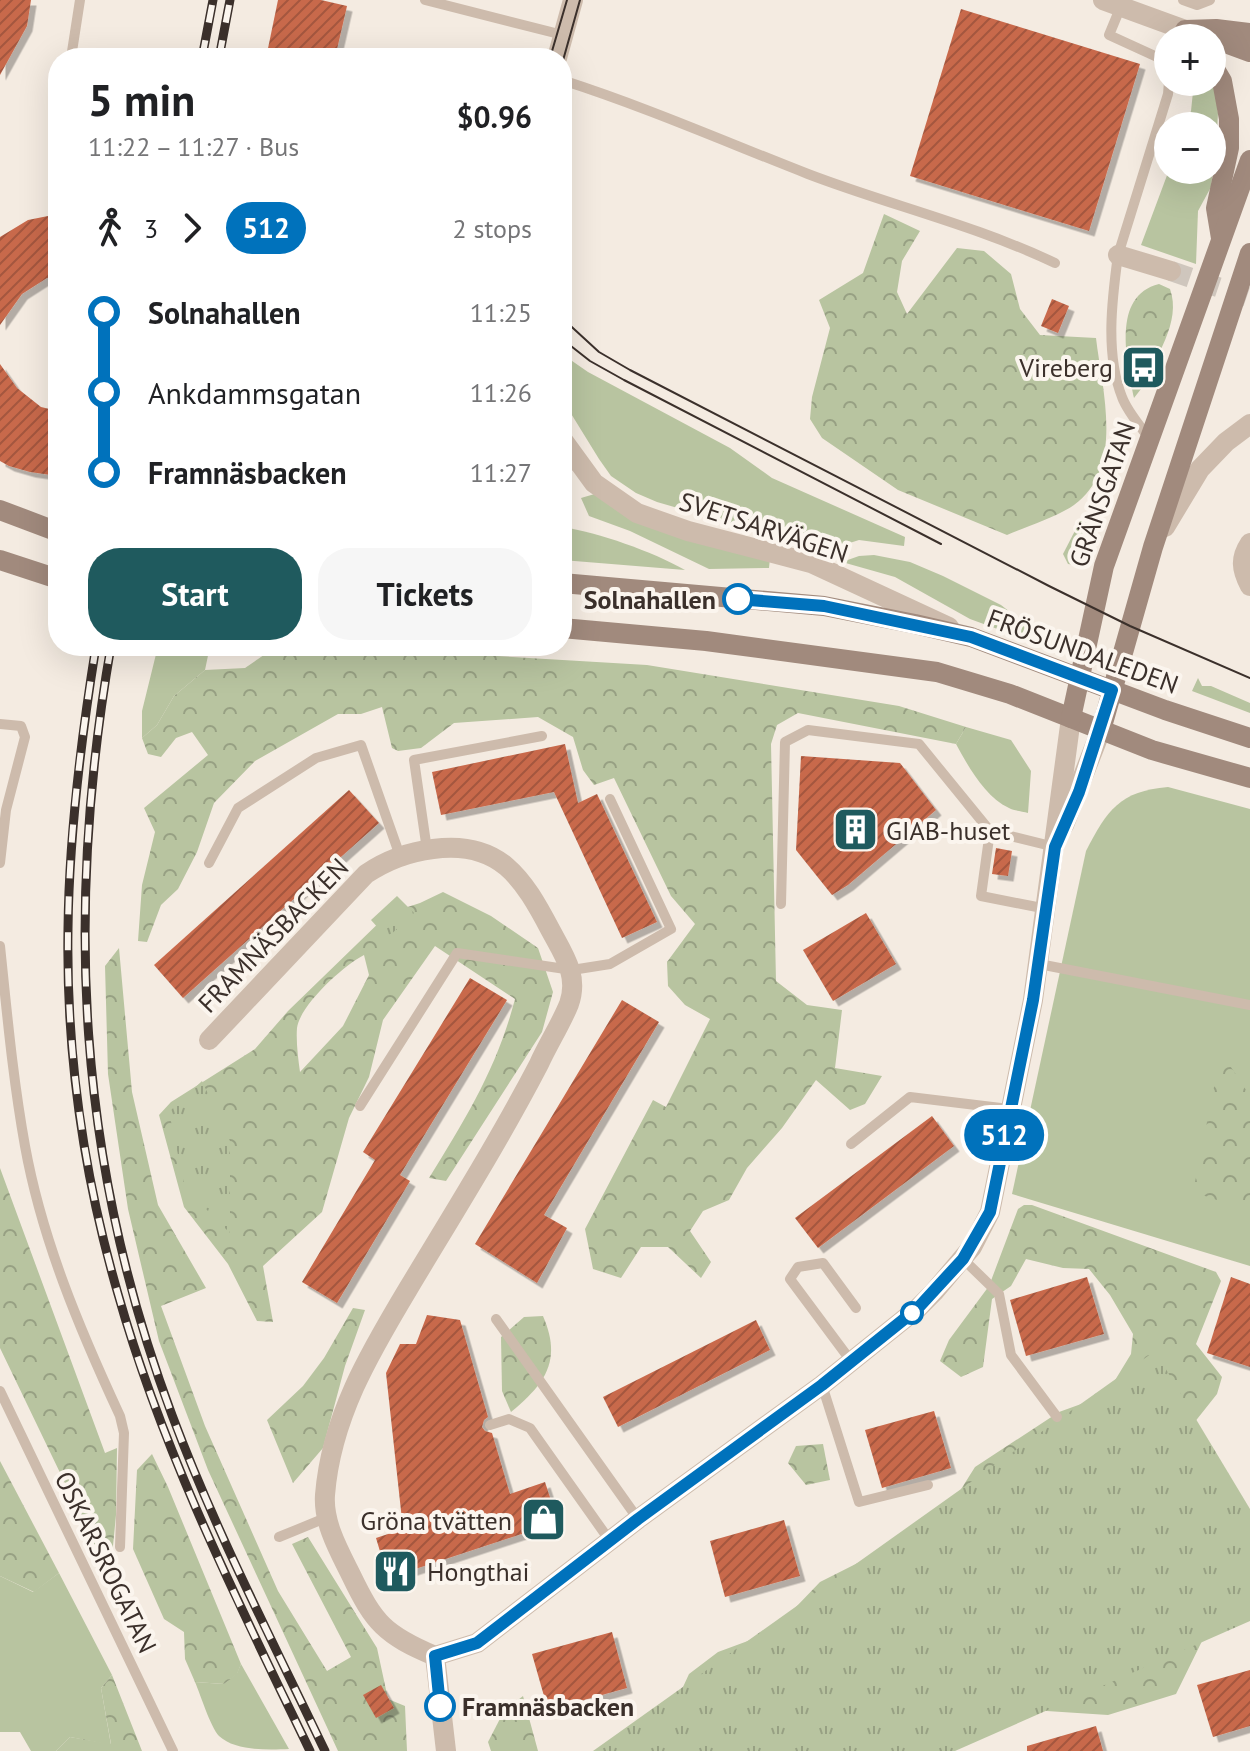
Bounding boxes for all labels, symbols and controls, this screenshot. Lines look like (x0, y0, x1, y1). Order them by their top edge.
map controls (1154, 24, 1226, 184)
button: + (1154, 24, 1226, 96)
text: 5 min (88, 71, 195, 128)
text: $0.96 (457, 97, 532, 136)
button: − (1154, 112, 1226, 184)
text: 11:22 – 11:27 · Bus (88, 130, 299, 163)
icon: walk (88, 206, 132, 250)
icon: forward (170, 206, 214, 250)
text: 512 (242, 209, 290, 246)
text: 3 (144, 212, 158, 245)
text: 2 stops (452, 212, 532, 245)
text: Solnahallen (148, 293, 301, 332)
text: 11:25 (470, 296, 532, 329)
bus stop icon: Vireberg (1120, 343, 1168, 391)
place label: Vireberg (1018, 351, 1113, 384)
text: Ankdammsgatan (148, 373, 361, 412)
text: 11:26 (470, 376, 532, 409)
street label: GRÄNSGATAN (1062, 417, 1142, 571)
text: Framnäsbacken (148, 453, 347, 492)
text: 11:27 (470, 456, 532, 489)
street label: SVETSARVÄGEN (675, 484, 853, 570)
button: Start (88, 548, 302, 640)
button: Tickets (318, 548, 532, 640)
place label: Solnahallen (584, 583, 716, 616)
marker: Solnahallen (723, 584, 753, 614)
street label: FRÖSUNDALEDEN (983, 601, 1183, 701)
building icon: GIAB-huset (831, 806, 879, 854)
place label: GIAB-huset (886, 814, 1011, 847)
street label: FRAMNÄSBACKEN (191, 851, 355, 1019)
line badge: 512 (958, 1109, 1050, 1161)
text: 512 (980, 1116, 1028, 1153)
unlabelled marker (901, 1302, 923, 1324)
street label: OSKARSROGATAN (48, 1466, 164, 1658)
shop icon: Gröna tvätten (519, 1496, 567, 1544)
place label: Gröna tvätten (360, 1504, 512, 1537)
restaurant icon: Hongthai (372, 1547, 420, 1595)
place label: Hongthai (427, 1555, 530, 1588)
place label: Framnäsbacken (462, 1690, 634, 1723)
marker: Framnäsbacken (425, 1691, 455, 1721)

